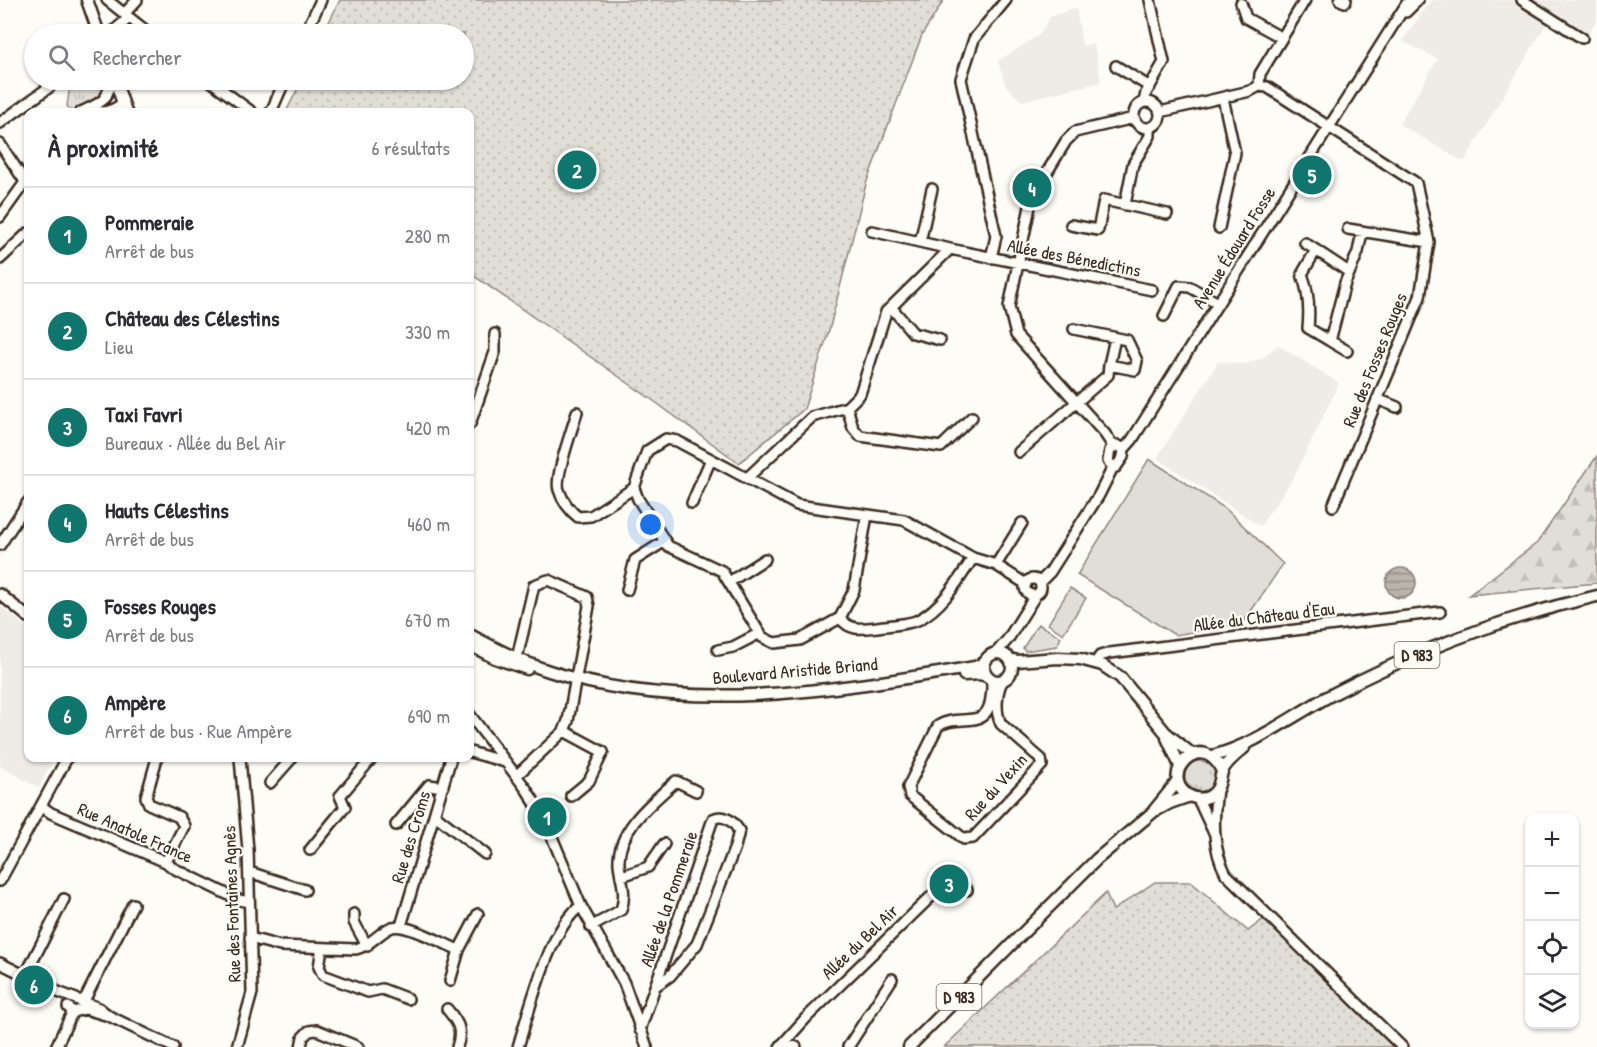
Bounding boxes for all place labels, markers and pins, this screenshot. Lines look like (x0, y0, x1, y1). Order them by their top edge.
pin: 2 (558, 148, 596, 192)
pin: 5 (1292, 152, 1332, 198)
pin: 4 (1012, 166, 1052, 210)
pin: 1 (528, 794, 566, 840)
pin: 3 (930, 862, 968, 906)
pin: 6 (15, 962, 54, 1008)

